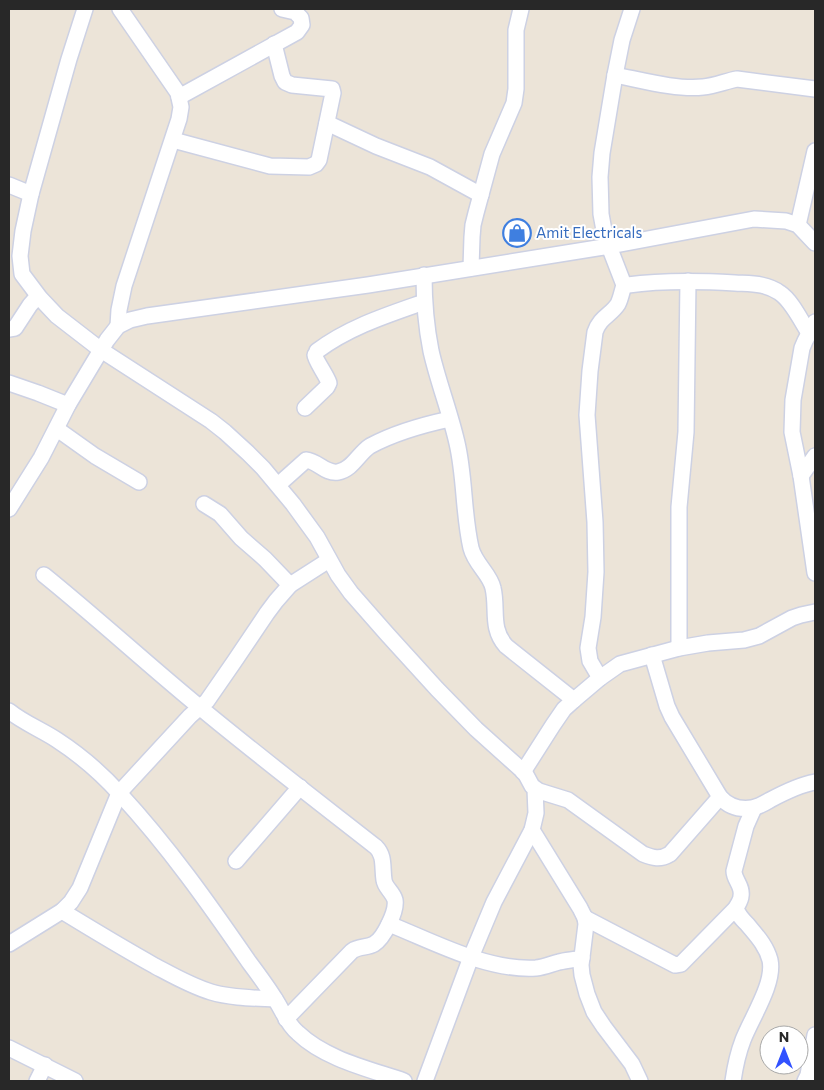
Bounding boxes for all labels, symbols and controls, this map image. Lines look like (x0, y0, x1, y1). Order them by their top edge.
shop icon: Amit Electricals (502, 218, 532, 248)
place label: Amit Electricals (536, 223, 642, 241)
north arrow (759, 1025, 809, 1075)
text: N (779, 1028, 789, 1045)

